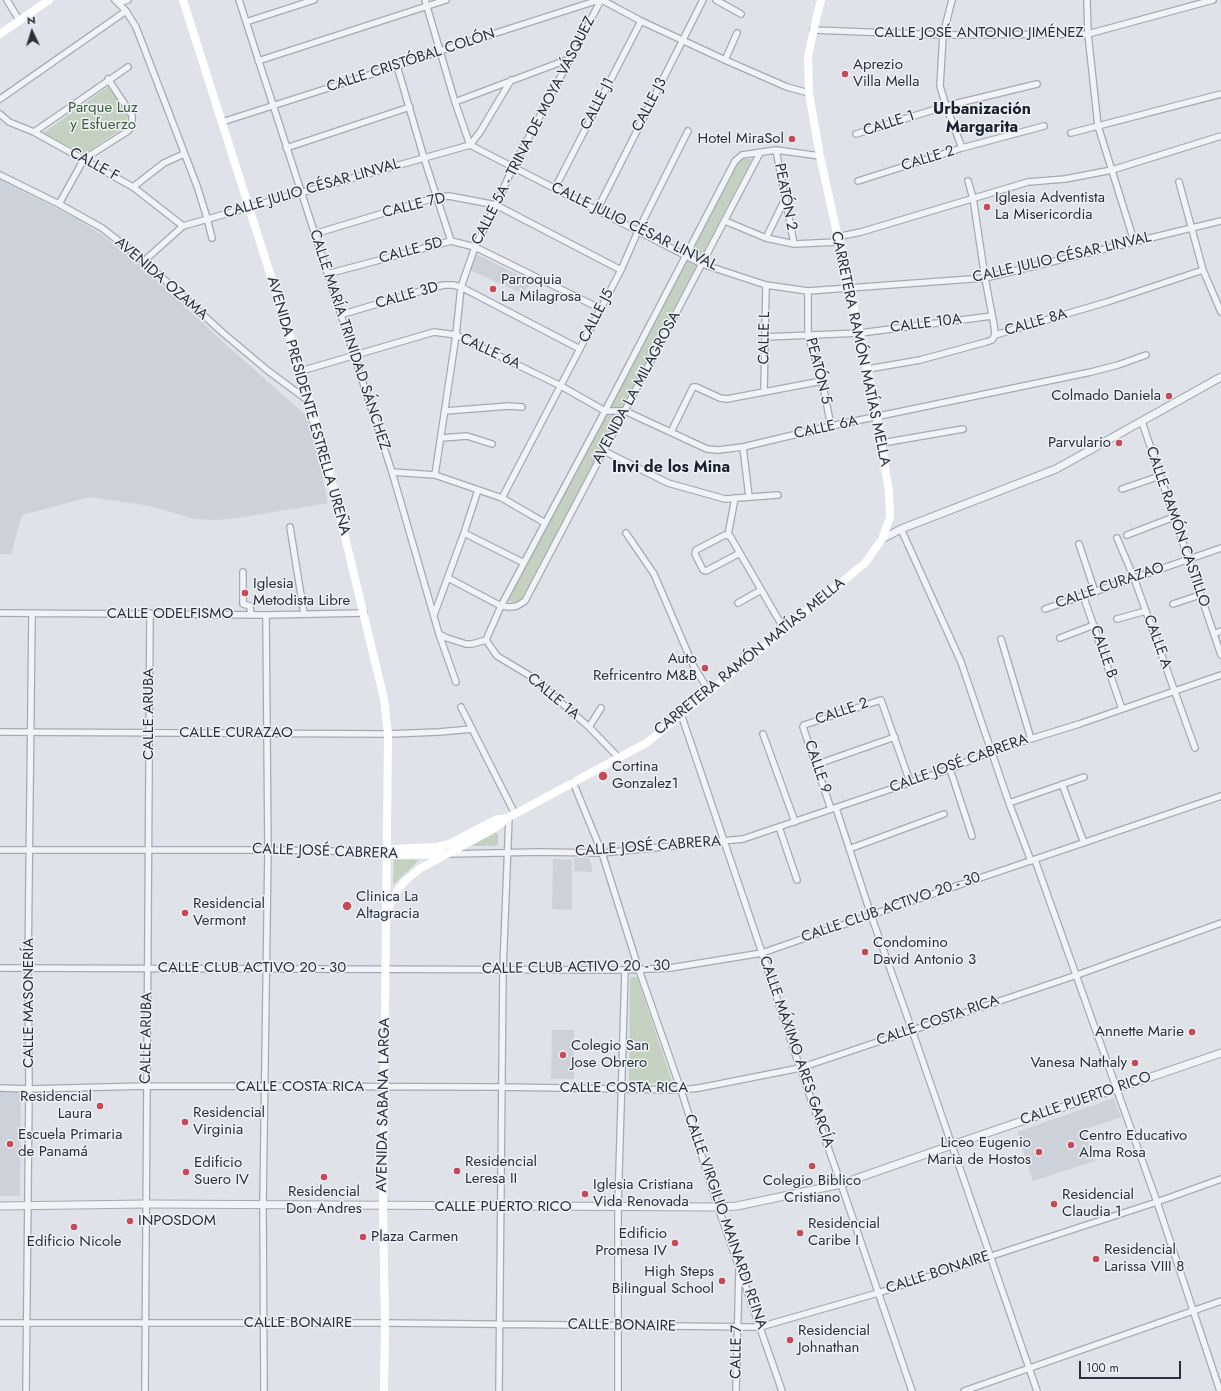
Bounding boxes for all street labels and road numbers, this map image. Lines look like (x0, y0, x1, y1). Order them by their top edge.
street label: CALLE 5A - TRINA DE MOYA VÁSQUEZ (468, 14, 600, 248)
street label: CALLE JOSÉ ANTONIO JIMÉNEZ (874, 24, 1084, 42)
street label: CALLE CRISTÓBAL COLÓN (325, 25, 497, 97)
street label: CALLE J1 (577, 75, 619, 133)
street label: CALLE J3 (629, 75, 671, 135)
street label: CALLE 1 (861, 107, 917, 141)
street label: CALLE 2 (899, 142, 957, 176)
street label: CALLE F (66, 144, 122, 186)
street label: CALLE JULIO CÉSAR LINVAL (222, 155, 402, 223)
street label: PEATÓN 2 (770, 162, 800, 232)
street label: CALLE JULIO CÉSAR LINVAL (548, 179, 720, 275)
street label: CALLE 7D (381, 189, 447, 223)
street label: CALLE MARÍA TRINIDAD SÁNCHEZ (305, 228, 393, 452)
street label: CALLE JULIO CÉSAR LINVAL (971, 229, 1153, 287)
street label: CARRETERA RAMÓN MATÍAS MELLA (826, 230, 894, 468)
street label: AVENIDA OZAMA (111, 234, 211, 324)
street label: CALLE 5D (377, 234, 445, 268)
street label: AVENIDA PRESIDENTE ESTRELLA UREÑA (262, 274, 354, 538)
street label: CALLE 3D (373, 278, 441, 314)
street label: CALLE J5 (576, 286, 618, 346)
street label: CALLE 8A (1003, 306, 1069, 340)
street label: AVENIDA LA MILAGROSA (589, 309, 685, 467)
street label: CALLE L (756, 311, 774, 365)
street label: CALLE 10A (889, 311, 963, 337)
street label: CALLE 6A (457, 330, 523, 374)
street label: PEATÓN 5 (801, 336, 835, 406)
street label: CALLE 6A (792, 412, 860, 444)
street label: CALLE RAMÓN CASTILLO (1141, 444, 1213, 610)
street label: CALLE CURAZAO (1053, 559, 1167, 613)
street label: CARRETERA RAMÓN MATÍAS MELLA (651, 574, 849, 740)
street label: CALLE ODELFISMO (107, 605, 233, 623)
street label: CALLE A (1139, 613, 1175, 671)
street label: CALLE B (1086, 623, 1120, 681)
street label: CALLE ARUBA (140, 668, 158, 760)
street label: CALLE 1A (523, 670, 583, 724)
street label: CALLE 2 (813, 695, 871, 729)
street label: CALLE CURAZAO (179, 724, 293, 742)
street label: CALLE JOSÉ CABRERA (887, 731, 1031, 797)
street label: CALLE 9 (800, 738, 834, 796)
street label: CALLE JOSÉ CABRERA (575, 833, 721, 861)
street label: CALLE JOSÉ CABRERA (252, 840, 398, 864)
street label: CALLE CLUB ACTIVO 20 - 30 (799, 869, 983, 947)
street label: CALLE MASONERÍA (20, 938, 38, 1068)
street label: CALLE MÁXIMO ARES GARCÍA (755, 954, 837, 1150)
street label: CALLE CLUB ACTIVO 20 - 30 (482, 957, 670, 979)
street label: CALLE CLUB ACTIVO 20 - 30 (158, 959, 346, 977)
street label: CALLE ARUBA (137, 992, 157, 1084)
street label: CALLE COSTA RICA (874, 992, 1002, 1050)
street label: AVENIDA SABANA LARGA (373, 1017, 395, 1193)
street label: CALLE PUERTO RICO (1018, 1068, 1154, 1130)
street label: CALLE COSTA RICA (236, 1078, 364, 1096)
street label: CALLE COSTA RICA (560, 1079, 688, 1097)
street label: CALLE VIRGILIO MAINARDI REINA (680, 1112, 770, 1332)
street label: CALLE PUERTO RICO (434, 1198, 572, 1216)
street label: CALLE BONAIRE (884, 1248, 992, 1298)
street label: CALLE BONAIRE (244, 1314, 352, 1332)
street label: CALLE BONAIRE (568, 1316, 676, 1336)
street label: CALLE 7 (728, 1325, 746, 1379)

